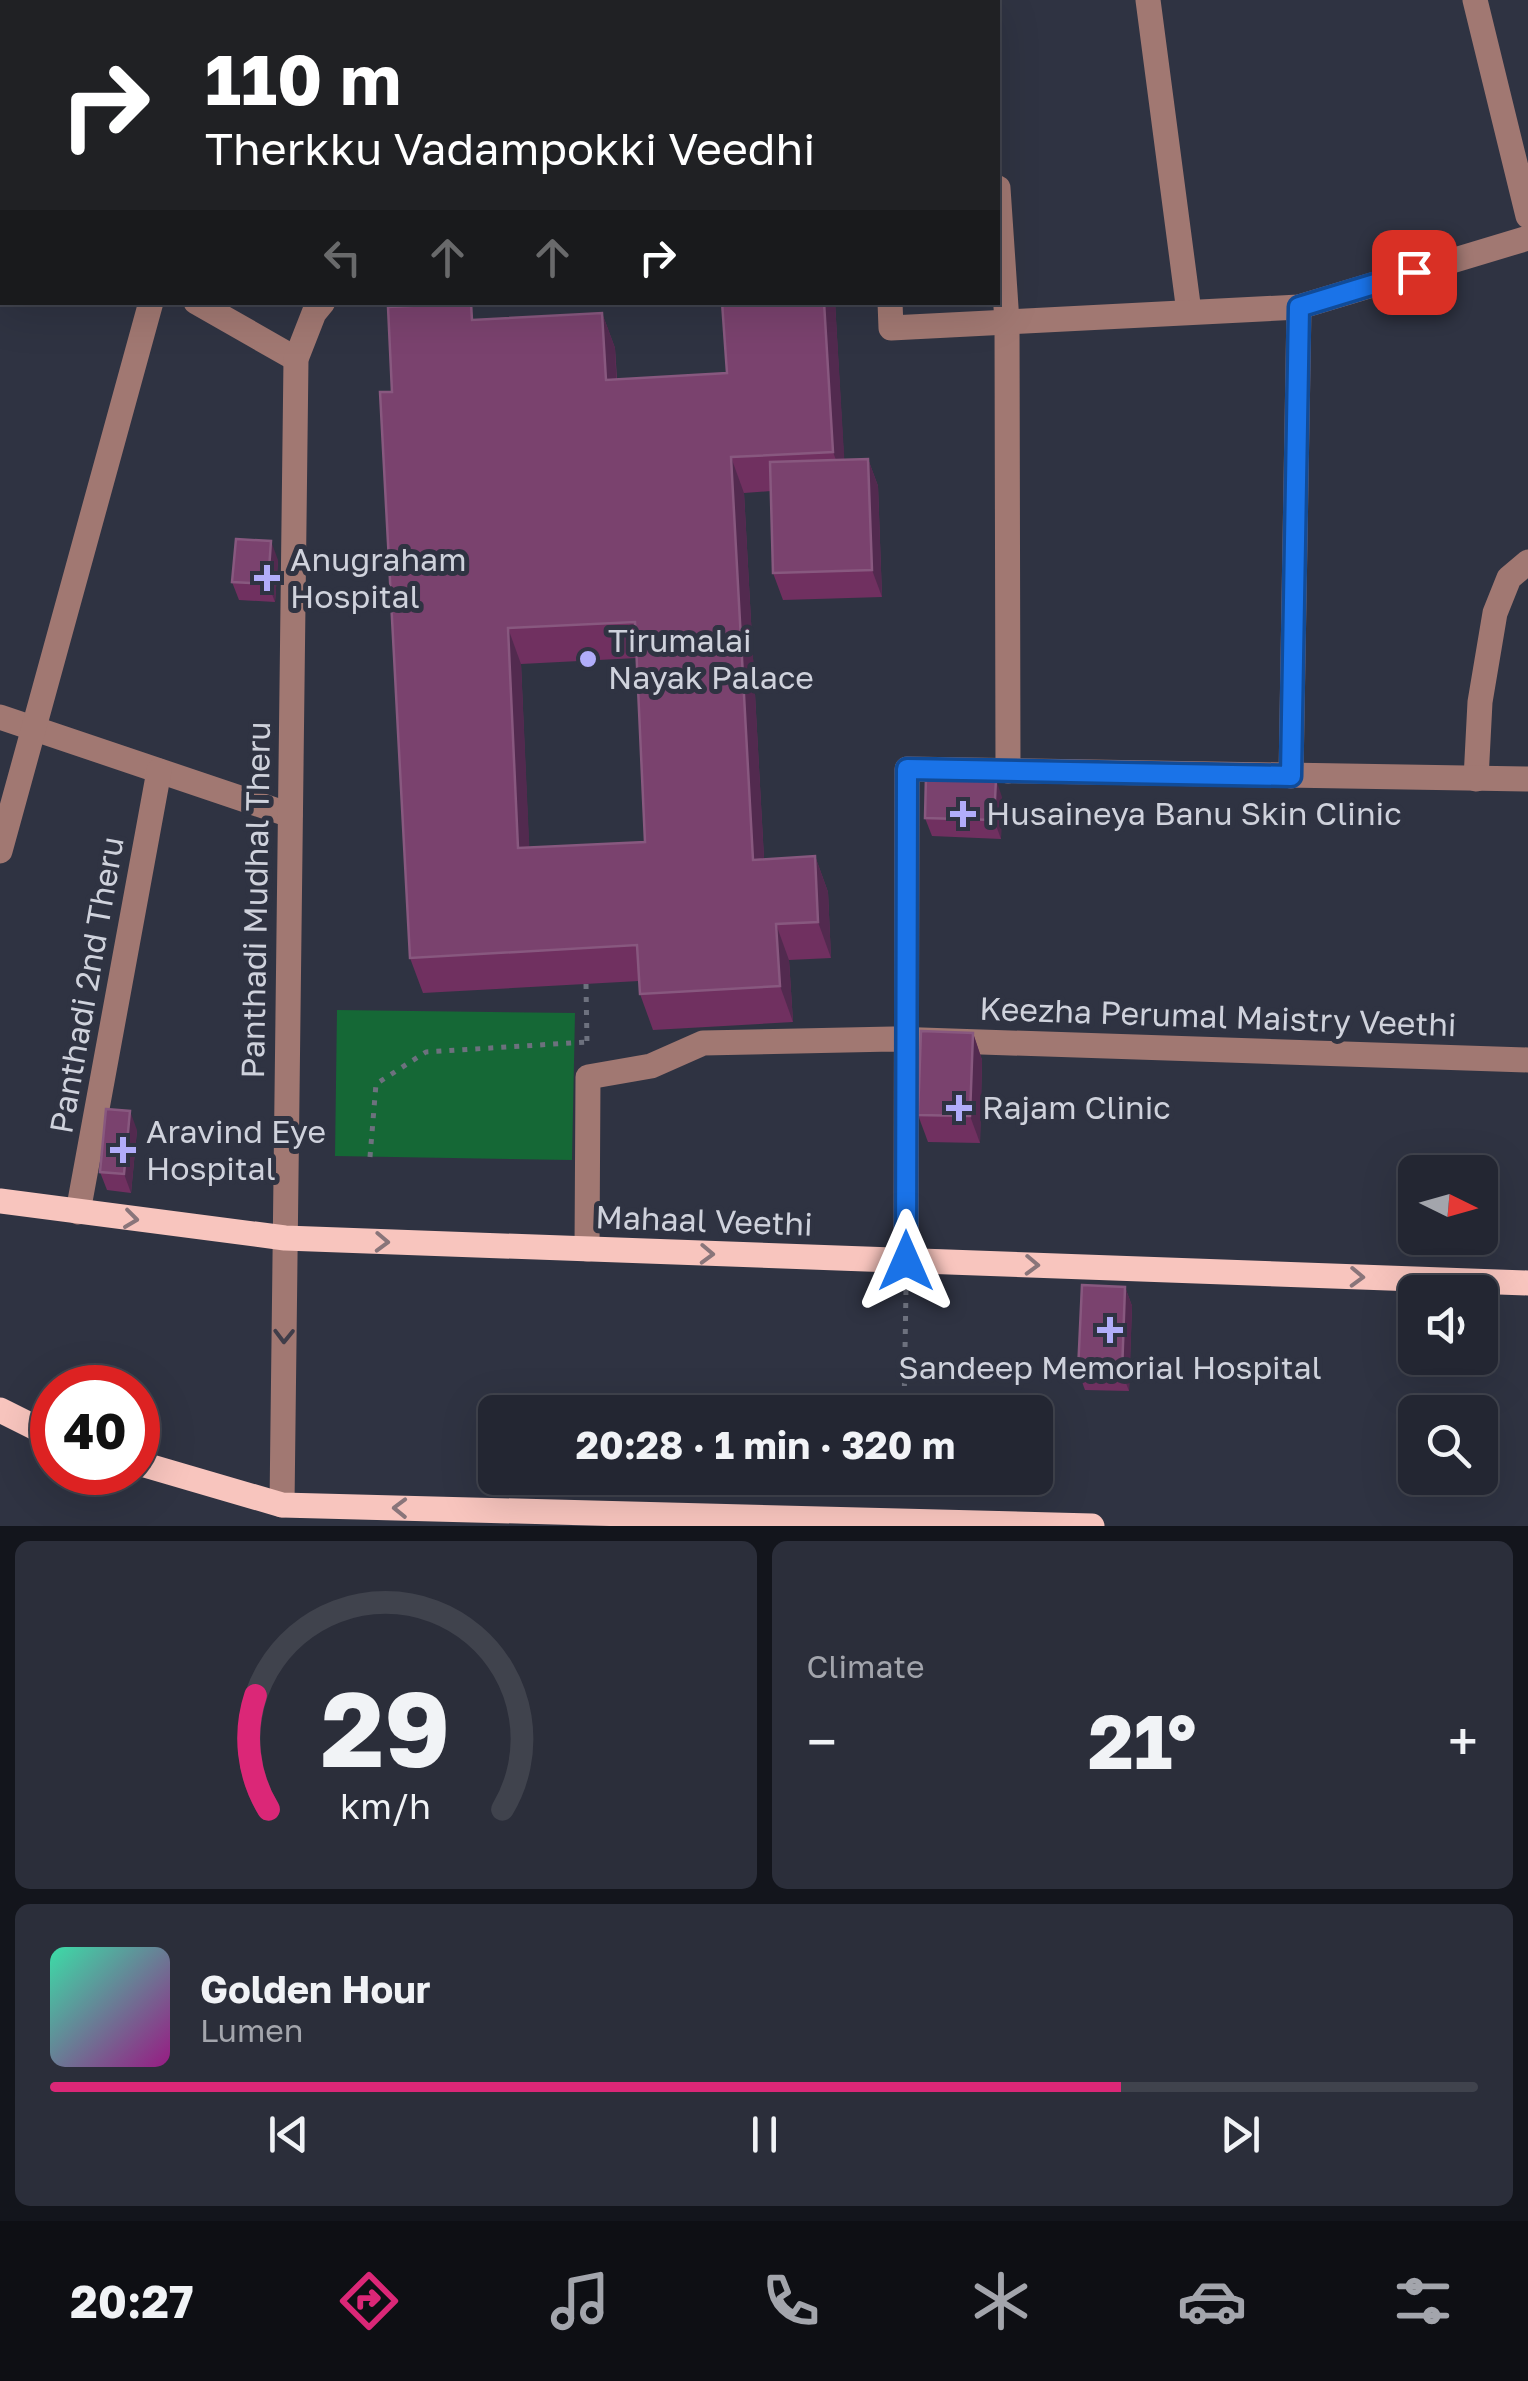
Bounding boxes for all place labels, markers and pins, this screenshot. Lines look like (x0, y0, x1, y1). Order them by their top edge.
pin (1372, 230, 1457, 315)
place label: Anugraham Hospital (290, 540, 466, 615)
marker: Anugraham Hospital (254, 565, 280, 591)
place label: Tirumalai Nayak Palace (608, 621, 814, 696)
marker: Tirumalai Nayak Palace (577, 648, 599, 670)
place label: Husaineya Banu Skin Clinic (986, 794, 1402, 832)
marker: Husaineya Banu Skin Clinic (950, 801, 976, 827)
place label: Rajam Clinic (982, 1088, 1171, 1126)
marker: Rajam Clinic (946, 1095, 972, 1121)
place label: Aravind Eye Hospital (146, 1112, 326, 1187)
marker: Aravind Eye Hospital (110, 1137, 136, 1163)
marker: Sandeep Memorial Hospital (1097, 1317, 1123, 1343)
place label: Sandeep Memorial Hospital (898, 1348, 1322, 1386)

